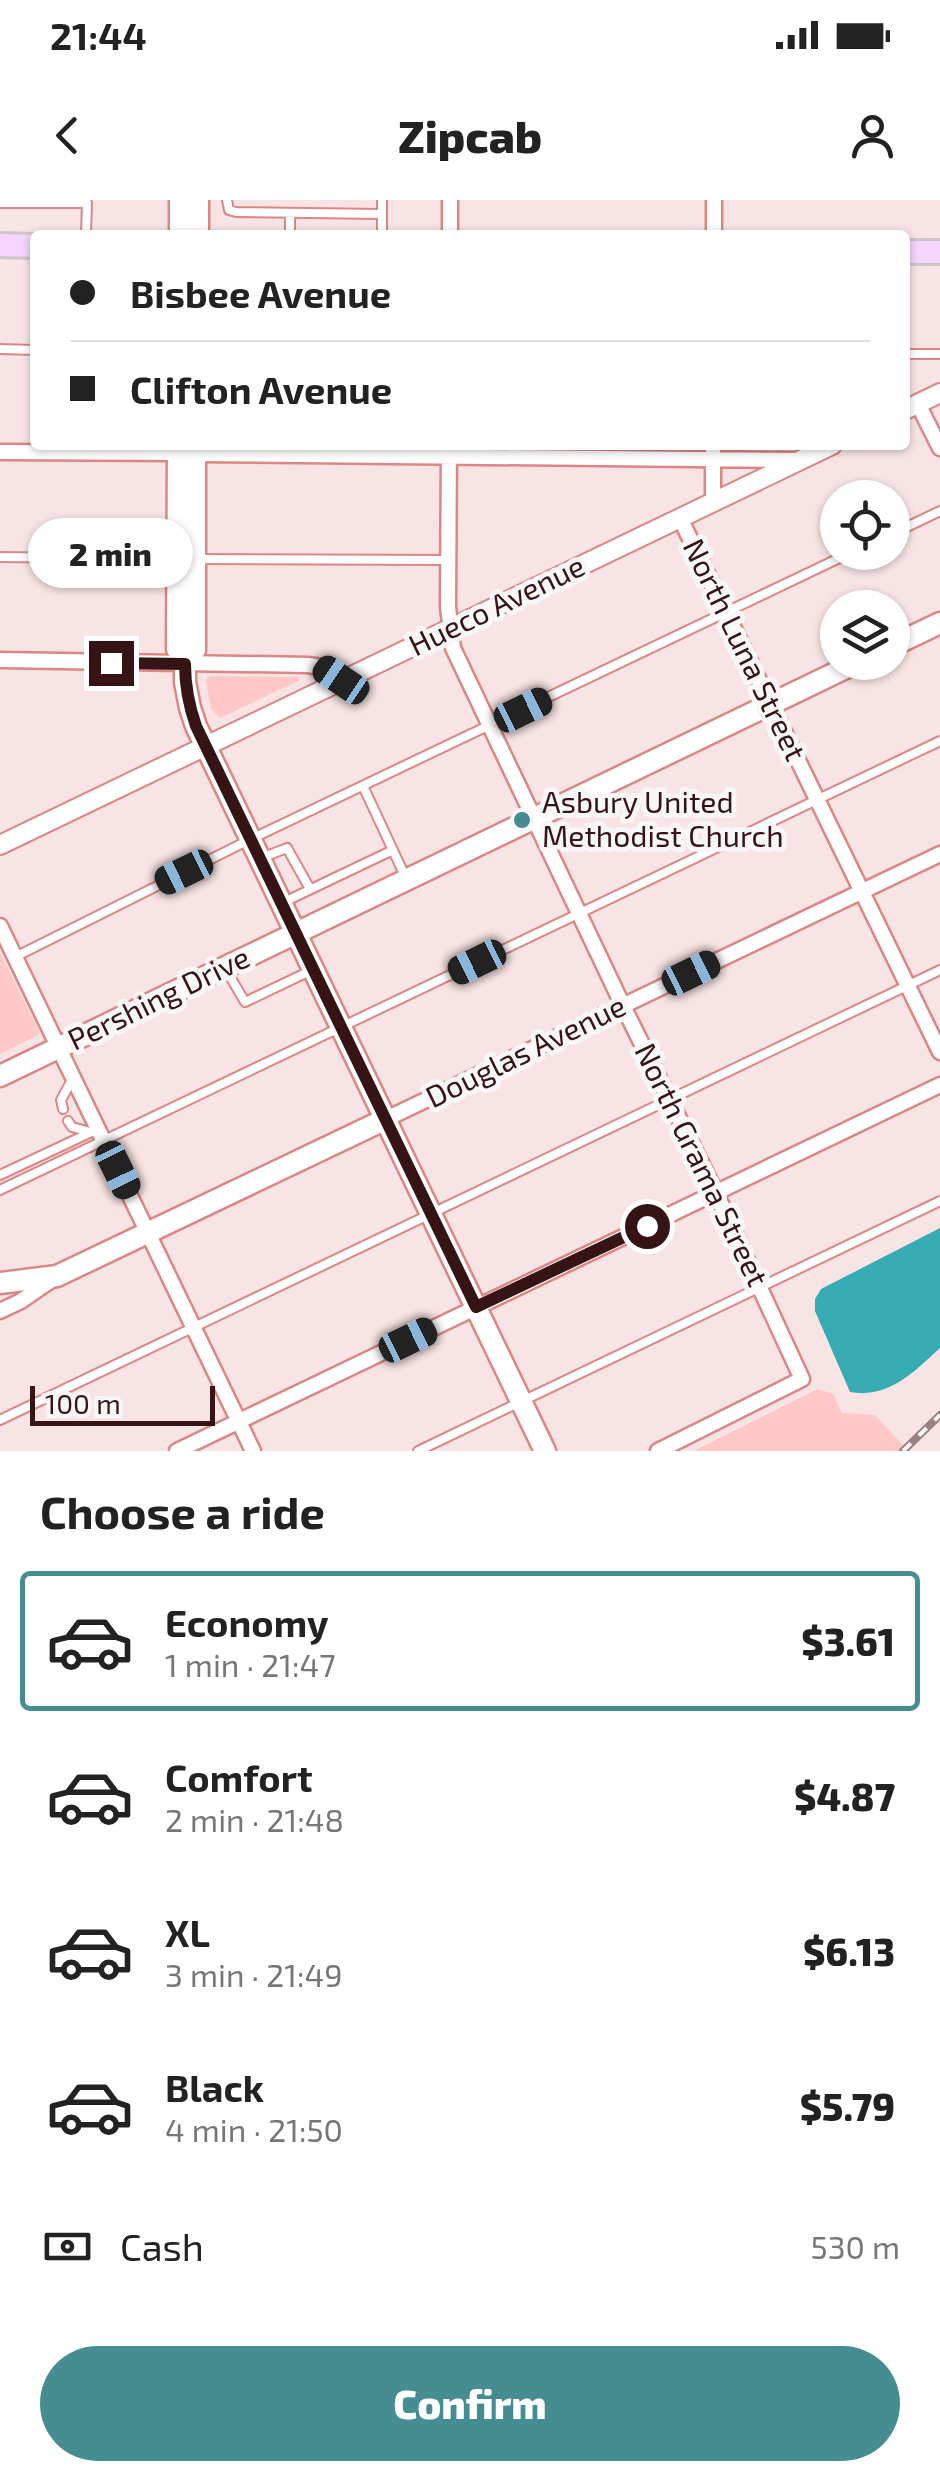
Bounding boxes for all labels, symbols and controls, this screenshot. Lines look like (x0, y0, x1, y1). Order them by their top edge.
text: 21:44 (50, 12, 147, 58)
icon: back (40, 108, 95, 163)
text: Zipcab (398, 108, 542, 162)
icon: person (845, 108, 900, 163)
text: Bisbee Avenue (130, 270, 391, 316)
text: Clifton Avenue (130, 366, 392, 412)
map controls (820, 480, 910, 680)
button: locate (820, 480, 910, 570)
callout: 2 min (28, 518, 194, 588)
street label: North Luna Street (677, 532, 815, 766)
text: 2 min (69, 534, 152, 572)
street label: Hueco Avenue (402, 546, 590, 662)
button: layers (820, 590, 910, 680)
route end (89, 641, 134, 686)
car (308, 651, 374, 709)
car (489, 683, 557, 737)
place label: Asbury United Methodist Church (542, 783, 784, 853)
marker: Asbury United Methodist Church (511, 809, 533, 831)
car (150, 845, 218, 899)
car (443, 935, 511, 989)
street label: Pershing Drive (61, 938, 255, 1057)
car (657, 946, 725, 1000)
street label: Douglas Avenue (419, 986, 631, 1114)
street label: North Grama Street (628, 1037, 777, 1292)
car (91, 1136, 145, 1204)
route start (625, 1204, 670, 1249)
car (374, 1313, 442, 1367)
scale bar (30, 1381, 215, 1426)
text: 100 m (45, 1386, 121, 1420)
text: Choose a ride (40, 1484, 325, 1538)
icon: car (45, 1596, 135, 1686)
text: Economy (165, 1599, 329, 1645)
text: $3.61 (801, 1618, 895, 1664)
text: 1 min · 21:47 (165, 1645, 336, 1683)
icon: car (45, 1751, 135, 1841)
text: Comfort (165, 1754, 313, 1800)
text: $4.87 (794, 1773, 895, 1819)
text: 2 min · 21:48 (165, 1800, 344, 1838)
icon: car (45, 1906, 135, 1996)
text: XL (165, 1909, 210, 1955)
text: $6.13 (803, 1928, 895, 1974)
text: 3 min · 21:49 (165, 1955, 343, 1993)
icon: car (45, 2061, 135, 2151)
text: Black (165, 2064, 264, 2110)
text: $5.79 (800, 2083, 895, 2129)
text: 4 min · 21:50 (165, 2110, 343, 2148)
icon: cash (40, 2219, 95, 2274)
text: Cash (120, 2223, 204, 2269)
text: 530 m (811, 2227, 900, 2265)
button: Confirm (40, 2346, 900, 2461)

